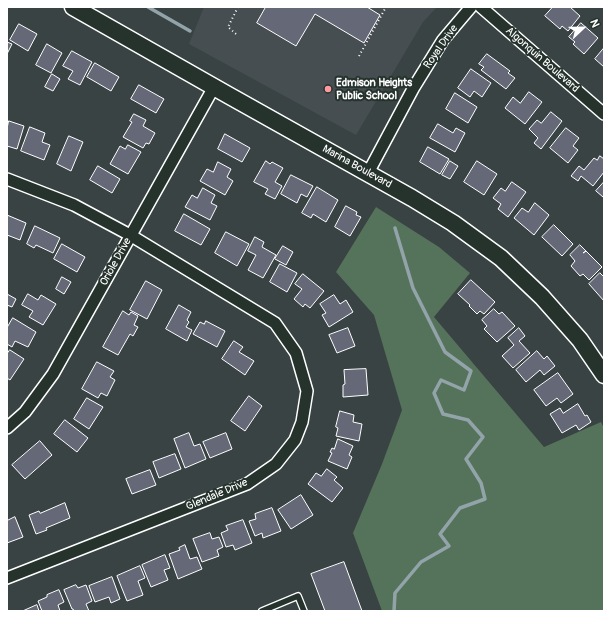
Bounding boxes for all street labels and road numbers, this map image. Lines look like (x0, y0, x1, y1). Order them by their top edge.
street label: Royal Drive (421, 22, 461, 72)
street label: Algonquin Boulevard (502, 24, 582, 96)
street label: Marina Boulevard (320, 142, 394, 192)
street label: Oriole Drive (97, 236, 135, 288)
street label: Glendale Drive (184, 476, 250, 514)

